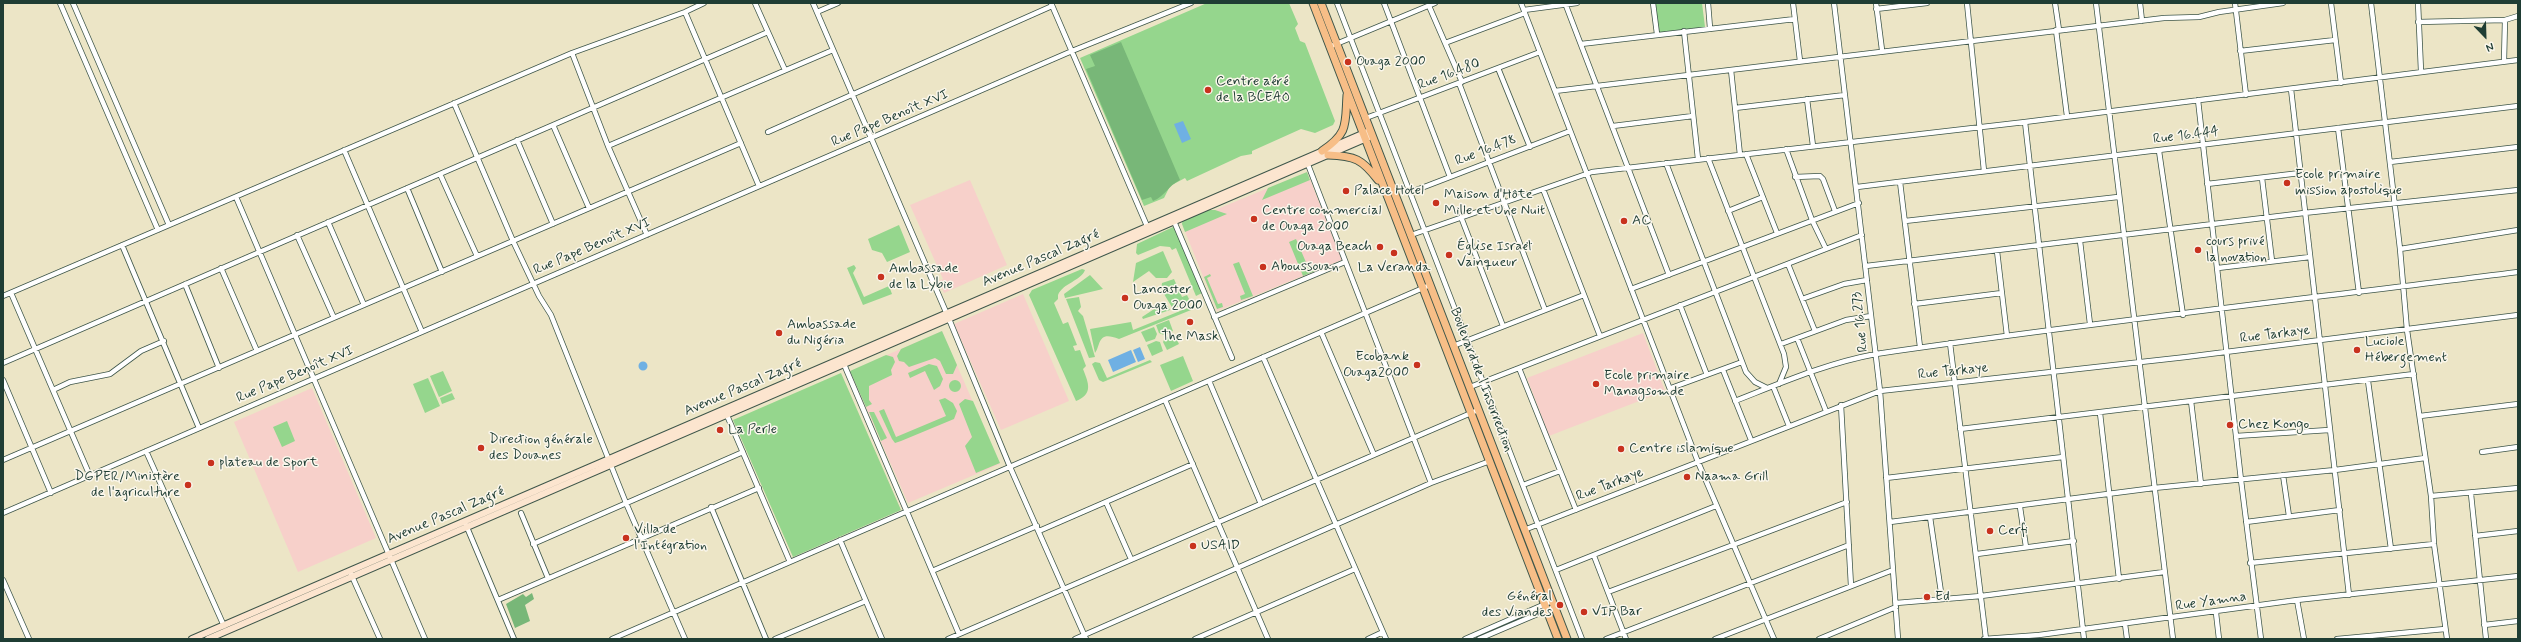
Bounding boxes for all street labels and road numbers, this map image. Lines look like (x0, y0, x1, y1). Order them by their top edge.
street label: Rue 16.480 (1415, 55, 1483, 95)
street label: Rue Pape Benoît XVI (829, 87, 951, 151)
street label: Rue 16.444 (2152, 124, 2220, 148)
street label: Rue 16.478 (1453, 132, 1519, 170)
street label: Rue Pape Benoît XVI (531, 215, 653, 279)
street label: Avenue Pascal Zagré (980, 227, 1102, 291)
street label: Rue 16.273 (1849, 291, 1873, 353)
street label: Boulevard de l'Insurrection (1446, 305, 1516, 455)
street label: Rue Tarkaye (2239, 322, 2311, 348)
street label: Rue Pape Benoît XVI (234, 343, 356, 407)
street label: Avenue Pascal Zagré (682, 356, 804, 420)
street label: Rue Tarkaye (1917, 360, 1989, 384)
street label: Rue Tarkaye (1574, 464, 1646, 506)
street label: Avenue Pascal Zagré (385, 484, 507, 548)
street label: Rue Yamna (2174, 589, 2248, 615)

